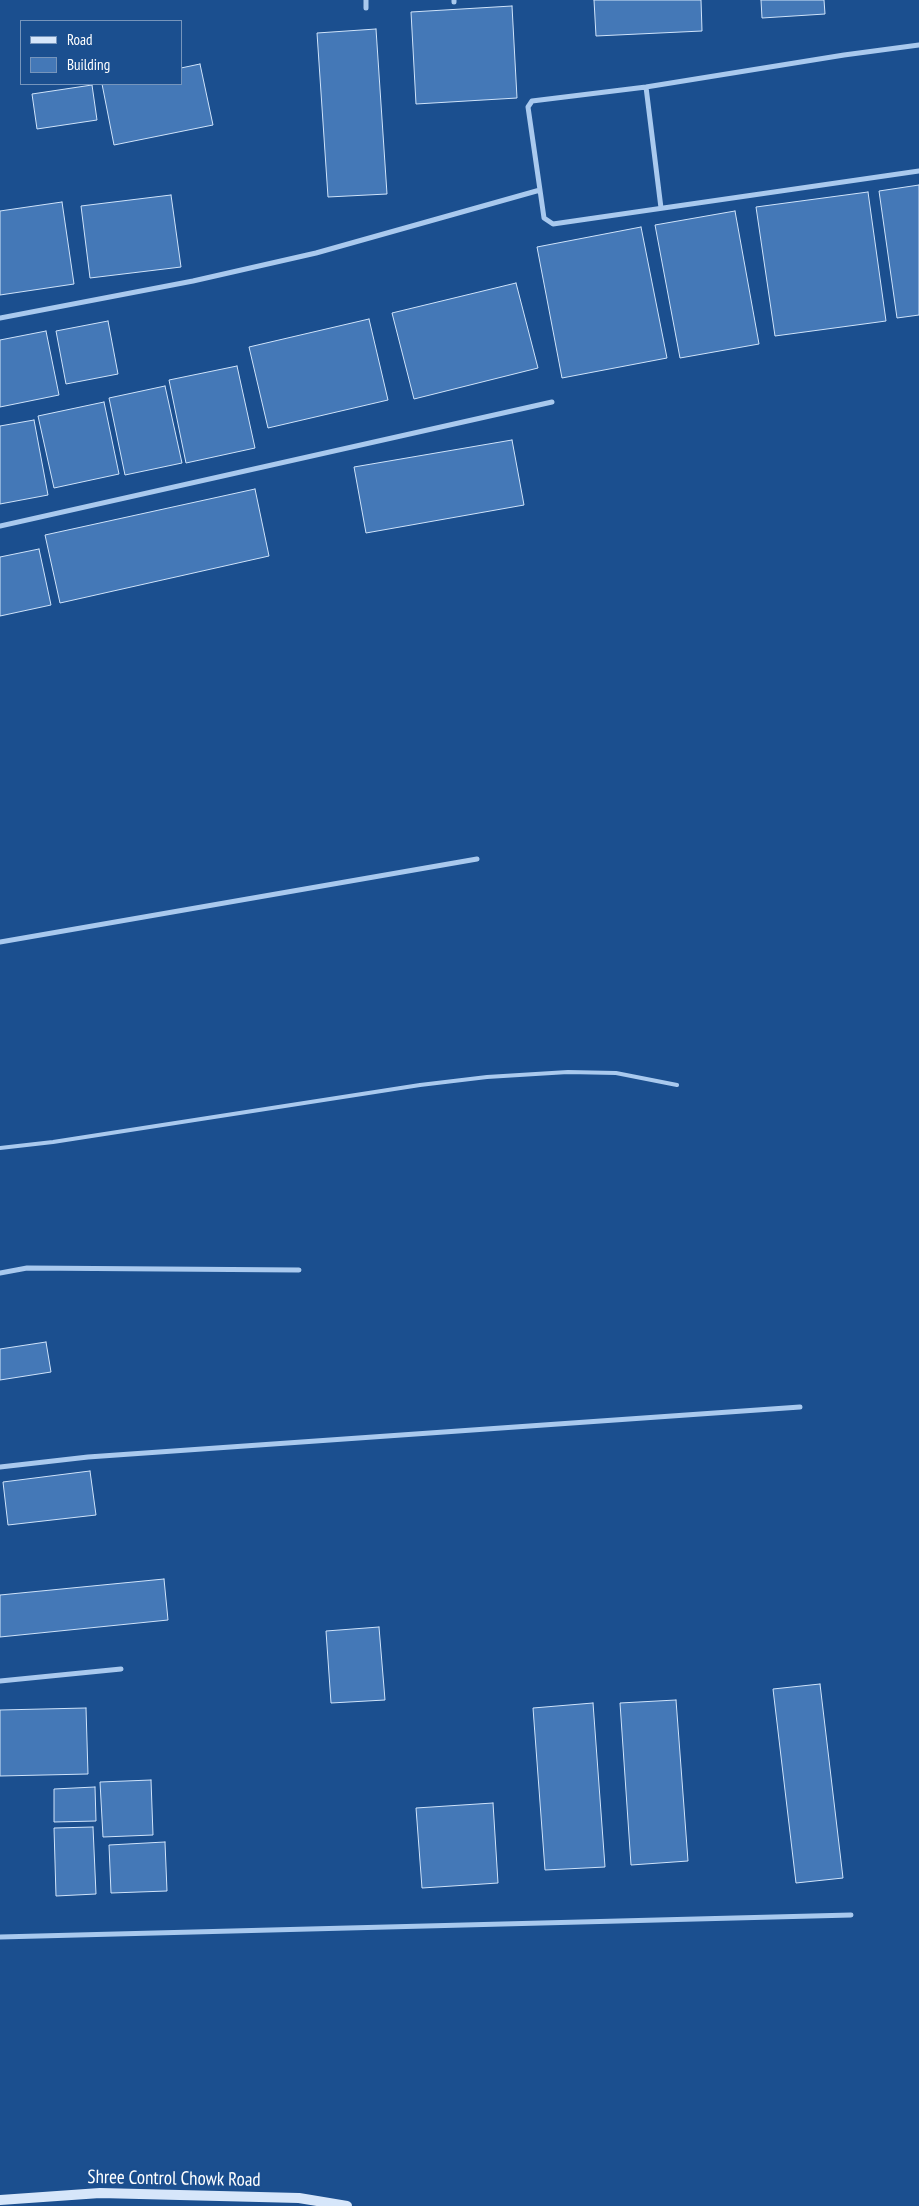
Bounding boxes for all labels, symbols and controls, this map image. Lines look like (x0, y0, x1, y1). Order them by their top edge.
legend (20, 20, 182, 85)
text: Road (67, 30, 93, 49)
text: Building (67, 55, 110, 74)
street label: Shree Control Chowk Road (87, 2166, 261, 2192)

